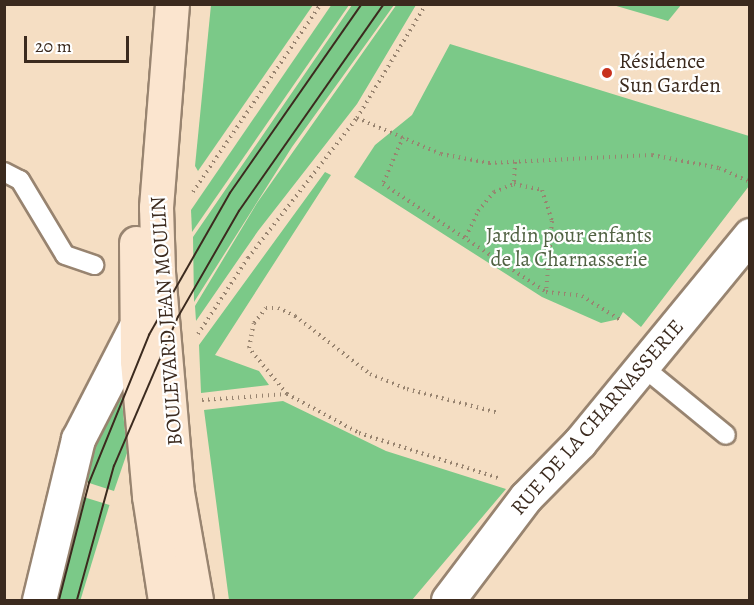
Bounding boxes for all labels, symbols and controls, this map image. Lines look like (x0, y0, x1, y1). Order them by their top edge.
scale bar (27, 24, 132, 62)
text: 20 m (35, 34, 72, 58)
place label: Résidence Sun Garden (619, 48, 721, 98)
marker: Résidence Sun Garden (600, 66, 614, 80)
street label: BOULEVARD JEAN MOULIN (145, 196, 187, 446)
park label: Jardin pour enfants de la Charnasserie (486, 222, 652, 272)
street label: RUE DE LA CHARNASSERIE (505, 314, 689, 520)

